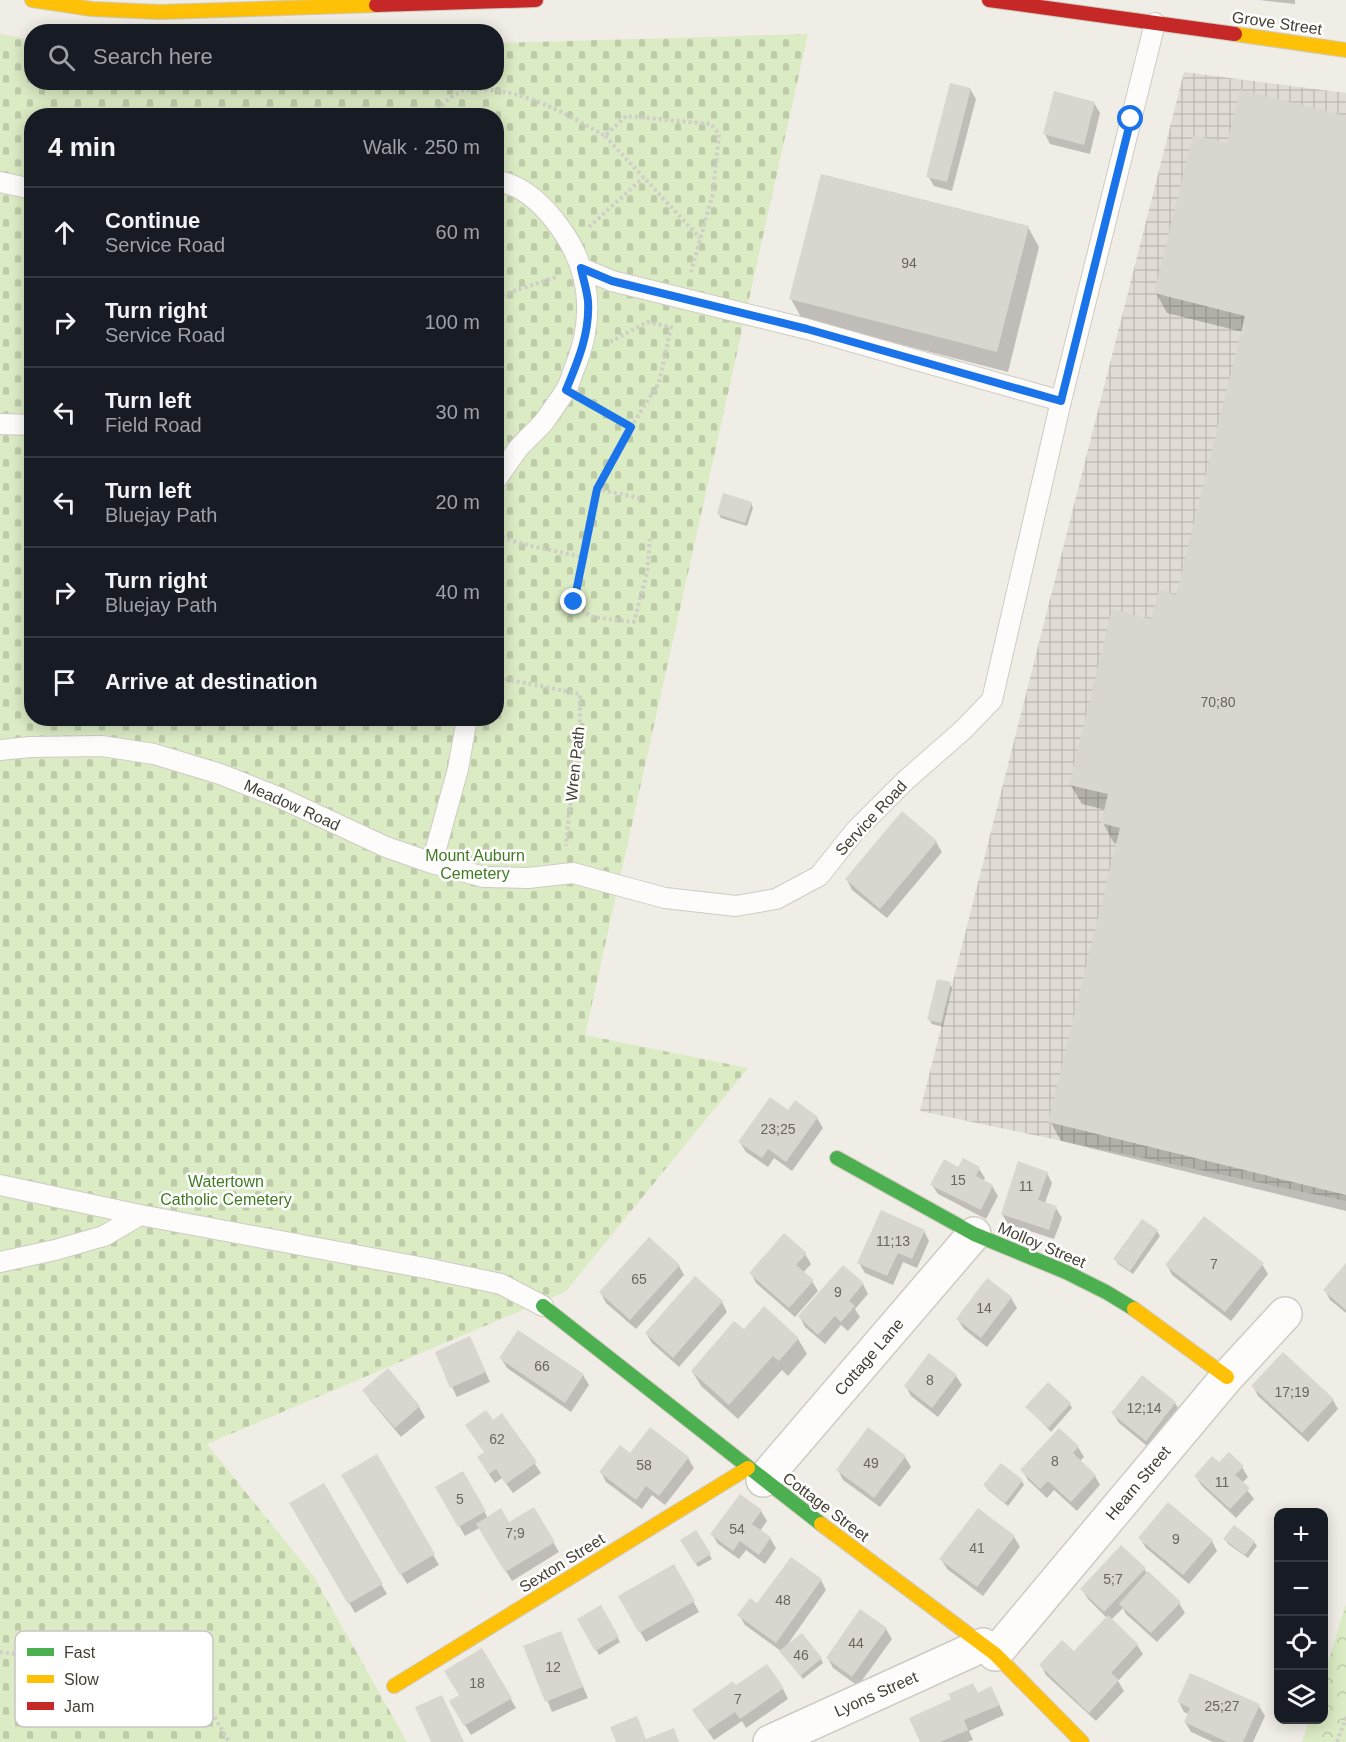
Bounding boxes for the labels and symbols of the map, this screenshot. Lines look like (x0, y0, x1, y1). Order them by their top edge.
street label: Grove Street (1231, 8, 1324, 38)
route start (1117, 105, 1143, 131)
house number: 94 (901, 255, 917, 271)
route end (560, 588, 586, 614)
house number: 70;80 (1200, 694, 1236, 710)
street label: Wren Path (563, 726, 587, 802)
street label: Meadow Road (241, 776, 343, 834)
street label: Service Road (832, 777, 910, 859)
park label: Mount Auburn Cemetery (425, 847, 525, 882)
house number: 23;25 (760, 1121, 796, 1137)
house number: 15 (950, 1172, 966, 1188)
park label: Watertown Catholic Cemetery (160, 1173, 292, 1208)
house number: 11 (1019, 1178, 1033, 1194)
street label: Molloy Street (996, 1219, 1089, 1271)
house number: 11;13 (876, 1233, 910, 1249)
house number: 7 (1210, 1256, 1218, 1272)
house number: 65 (631, 1271, 647, 1287)
house number: 9 (834, 1284, 842, 1300)
house number: 14 (976, 1300, 992, 1316)
street label: Cottage Lane (831, 1315, 907, 1399)
house number: 66 (534, 1358, 550, 1374)
house number: 8 (926, 1372, 934, 1388)
house number: 17;19 (1274, 1384, 1310, 1400)
house number: 12;14 (1126, 1400, 1162, 1416)
house number: 62 (489, 1431, 505, 1447)
street label: Hearn Street (1102, 1442, 1174, 1523)
house number: 8 (1051, 1453, 1059, 1469)
house number: 49 (863, 1455, 879, 1471)
house number: 58 (636, 1457, 652, 1473)
street label: Cottage Street (780, 1469, 873, 1545)
house number: 11 (1215, 1474, 1229, 1490)
house number: 5 (456, 1491, 464, 1507)
house number: 54 (729, 1521, 745, 1537)
house number: 7;9 (505, 1525, 525, 1541)
street label: Sexton Street (516, 1530, 608, 1596)
house number: 9 (1172, 1531, 1180, 1547)
house number: 41 (969, 1540, 985, 1556)
house number: 5;7 (1103, 1571, 1123, 1587)
house number: 48 (775, 1592, 791, 1608)
legend (15, 1631, 213, 1727)
house number: 44 (848, 1635, 864, 1651)
text: Fast (64, 1644, 96, 1661)
house number: 46 (793, 1647, 809, 1663)
house number: 12 (545, 1659, 561, 1675)
street label: Lyons Street (832, 1668, 921, 1720)
text: Slow (64, 1671, 99, 1688)
house number: 18 (469, 1675, 485, 1691)
house number: 7 (734, 1691, 742, 1707)
text: Jam (64, 1698, 94, 1715)
house number: 25;27 (1204, 1698, 1240, 1714)

